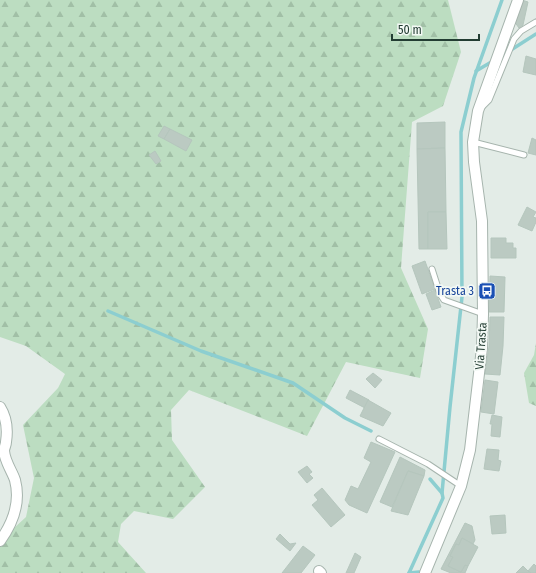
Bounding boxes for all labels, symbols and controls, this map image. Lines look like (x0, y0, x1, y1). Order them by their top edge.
scale bar (392, 16, 479, 42)
text: 50 m (398, 23, 422, 37)
bus stop icon: Trasta 3 (477, 281, 497, 301)
place label: Trasta 3 (436, 284, 474, 298)
street label: Via Trasta (472, 322, 490, 370)

